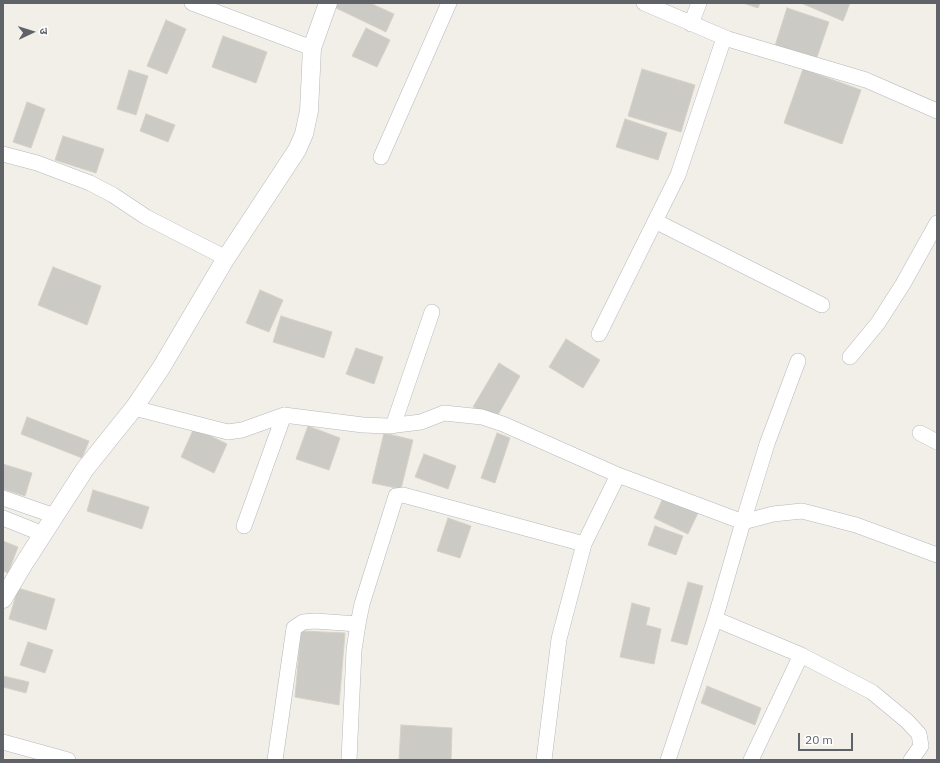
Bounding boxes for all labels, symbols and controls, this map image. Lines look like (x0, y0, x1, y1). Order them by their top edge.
north arrow (12, 12, 52, 52)
text: उ (37, 27, 51, 35)
scale bar (800, 725, 855, 751)
text: 20 m (805, 732, 833, 747)

